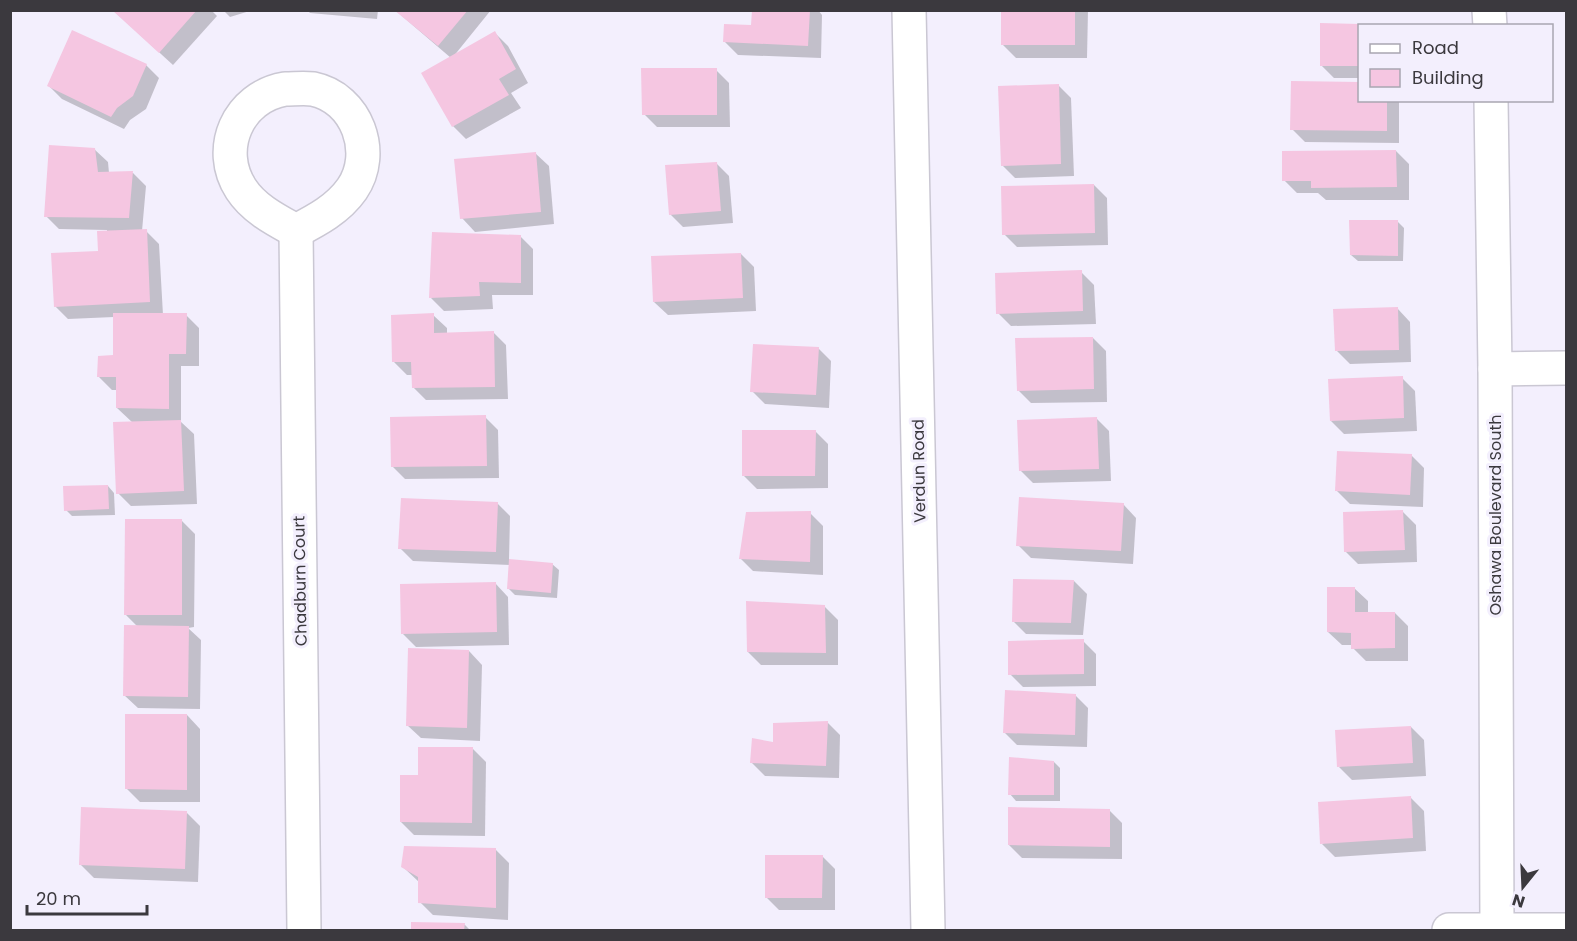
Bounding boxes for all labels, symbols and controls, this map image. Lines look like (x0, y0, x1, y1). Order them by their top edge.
legend (1358, 24, 1553, 102)
text: Road (1412, 35, 1459, 60)
text: Building (1412, 65, 1484, 90)
street label: Oshawa Boulevard South (1484, 414, 1507, 616)
street label: Verdun Road (907, 419, 931, 523)
street label: Chadburn Court (287, 515, 313, 646)
north arrow (1493, 857, 1553, 917)
scale bar (27, 878, 147, 916)
text: 20 m (36, 886, 81, 911)
text: N (1509, 888, 1528, 914)

